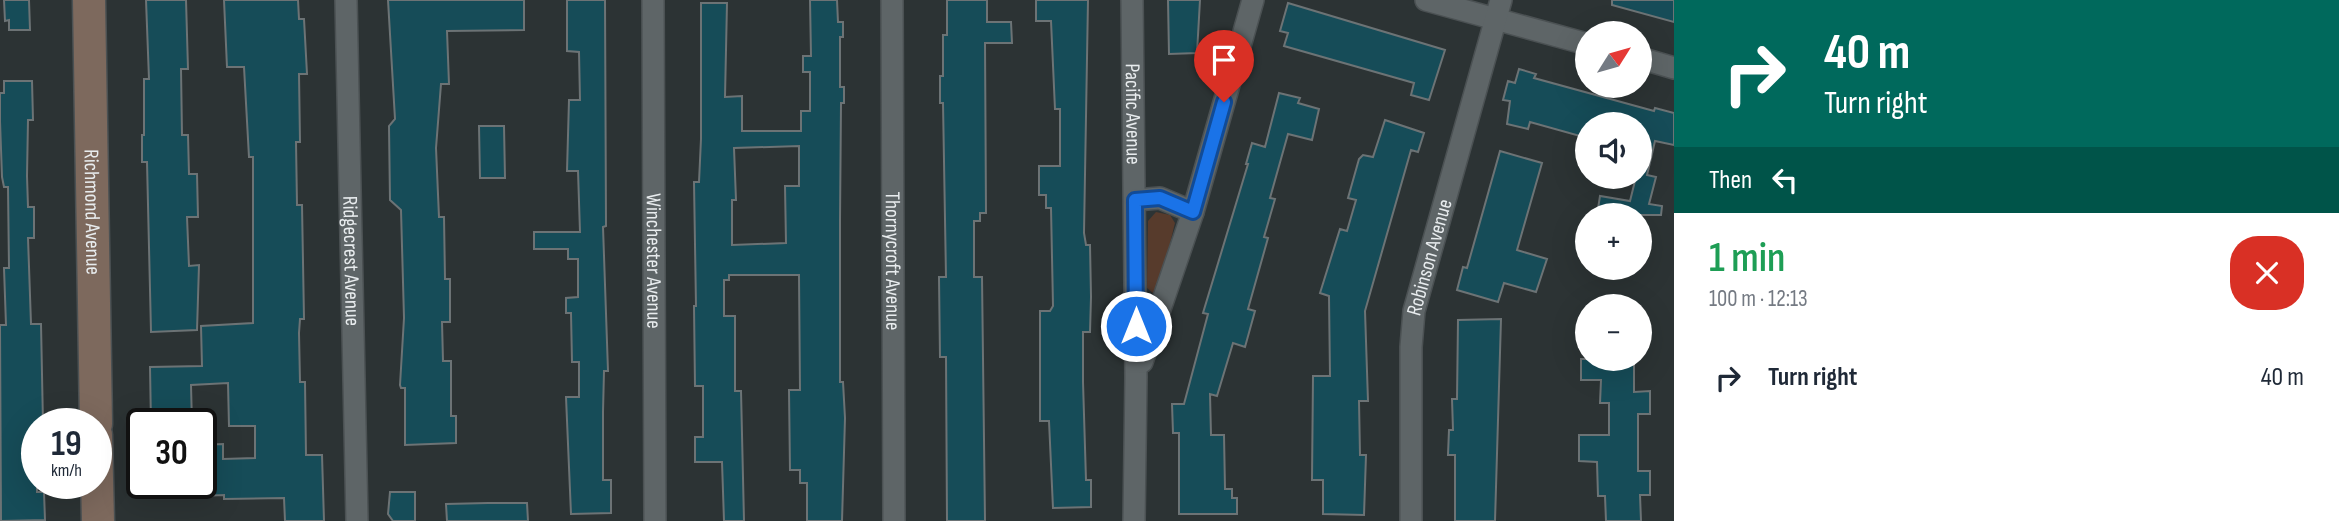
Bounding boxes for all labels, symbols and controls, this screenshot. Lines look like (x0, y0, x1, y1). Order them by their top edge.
north arrow (1575, 21, 1652, 98)
map controls (1575, 21, 1652, 371)
text: 40 m (1824, 24, 1910, 83)
icon: right (1709, 28, 1800, 119)
pin (1194, 30, 1254, 102)
icon: arrive (1205, 41, 1243, 79)
street label: Pacific Avenue (1120, 63, 1146, 165)
text: Turn right (1824, 84, 1928, 123)
button: sound (1575, 112, 1652, 189)
street label: Richmond Avenue (78, 149, 106, 275)
icon: left (1766, 161, 1804, 199)
text: Then (1709, 165, 1752, 196)
street label: Thornycroft Avenue (880, 192, 905, 330)
street label: Winchester Avenue (641, 193, 666, 329)
street label: Ridgecrest Avenue (337, 196, 365, 326)
street label: Robinson Avenue (1401, 196, 1458, 318)
button: + (1575, 203, 1652, 280)
text: 1 min (1709, 233, 1785, 284)
button: close (2230, 236, 2304, 310)
text: 100 m · 12:13 (1709, 285, 1808, 313)
position arrow (1099, 289, 1173, 363)
button: − (1575, 294, 1652, 371)
icon: right (1709, 359, 1747, 397)
text: Turn right (1768, 362, 1857, 393)
text: 40 m (2261, 362, 2304, 393)
speed limit sign: 30 (126, 408, 217, 499)
text: 19 (51, 423, 82, 466)
text: km/h (51, 460, 82, 481)

